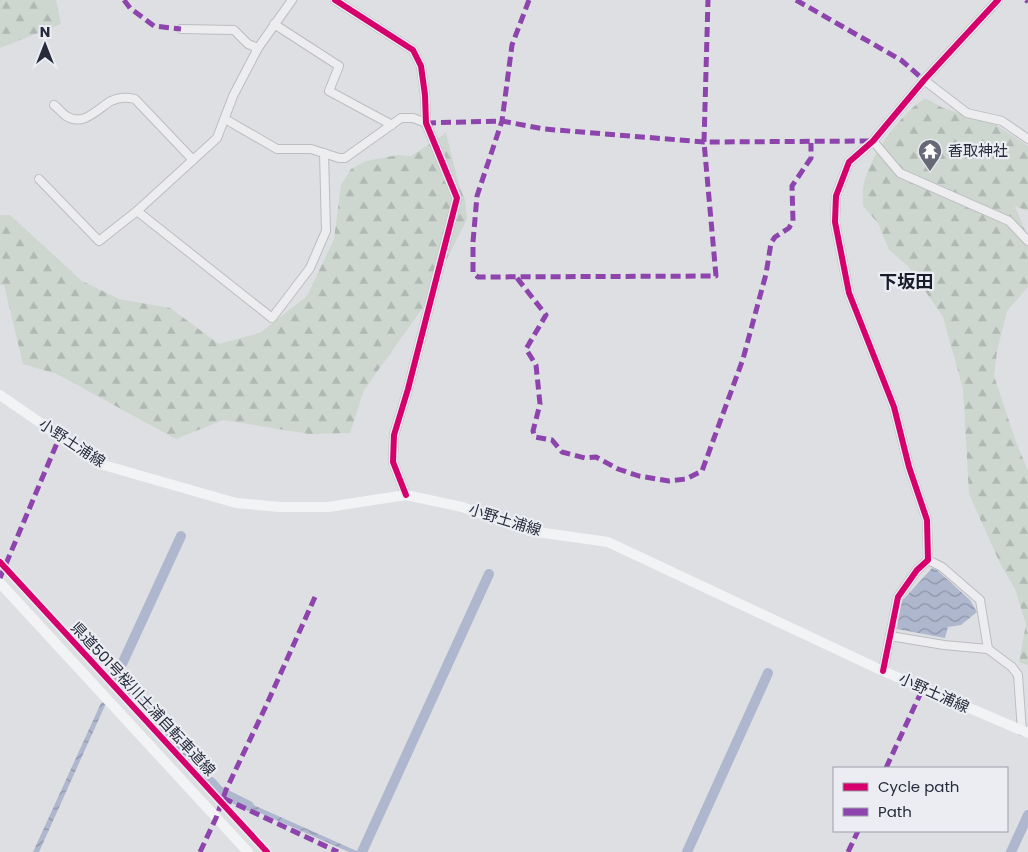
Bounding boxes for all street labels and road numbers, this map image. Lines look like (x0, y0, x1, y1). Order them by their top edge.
street label: 小野土浦線 (35, 413, 109, 472)
street label: 小野土浦線 (466, 499, 544, 541)
street label: 県道501号桜川土浦自転車道線 (66, 617, 220, 780)
street label: 小野土浦線 (896, 668, 973, 717)

